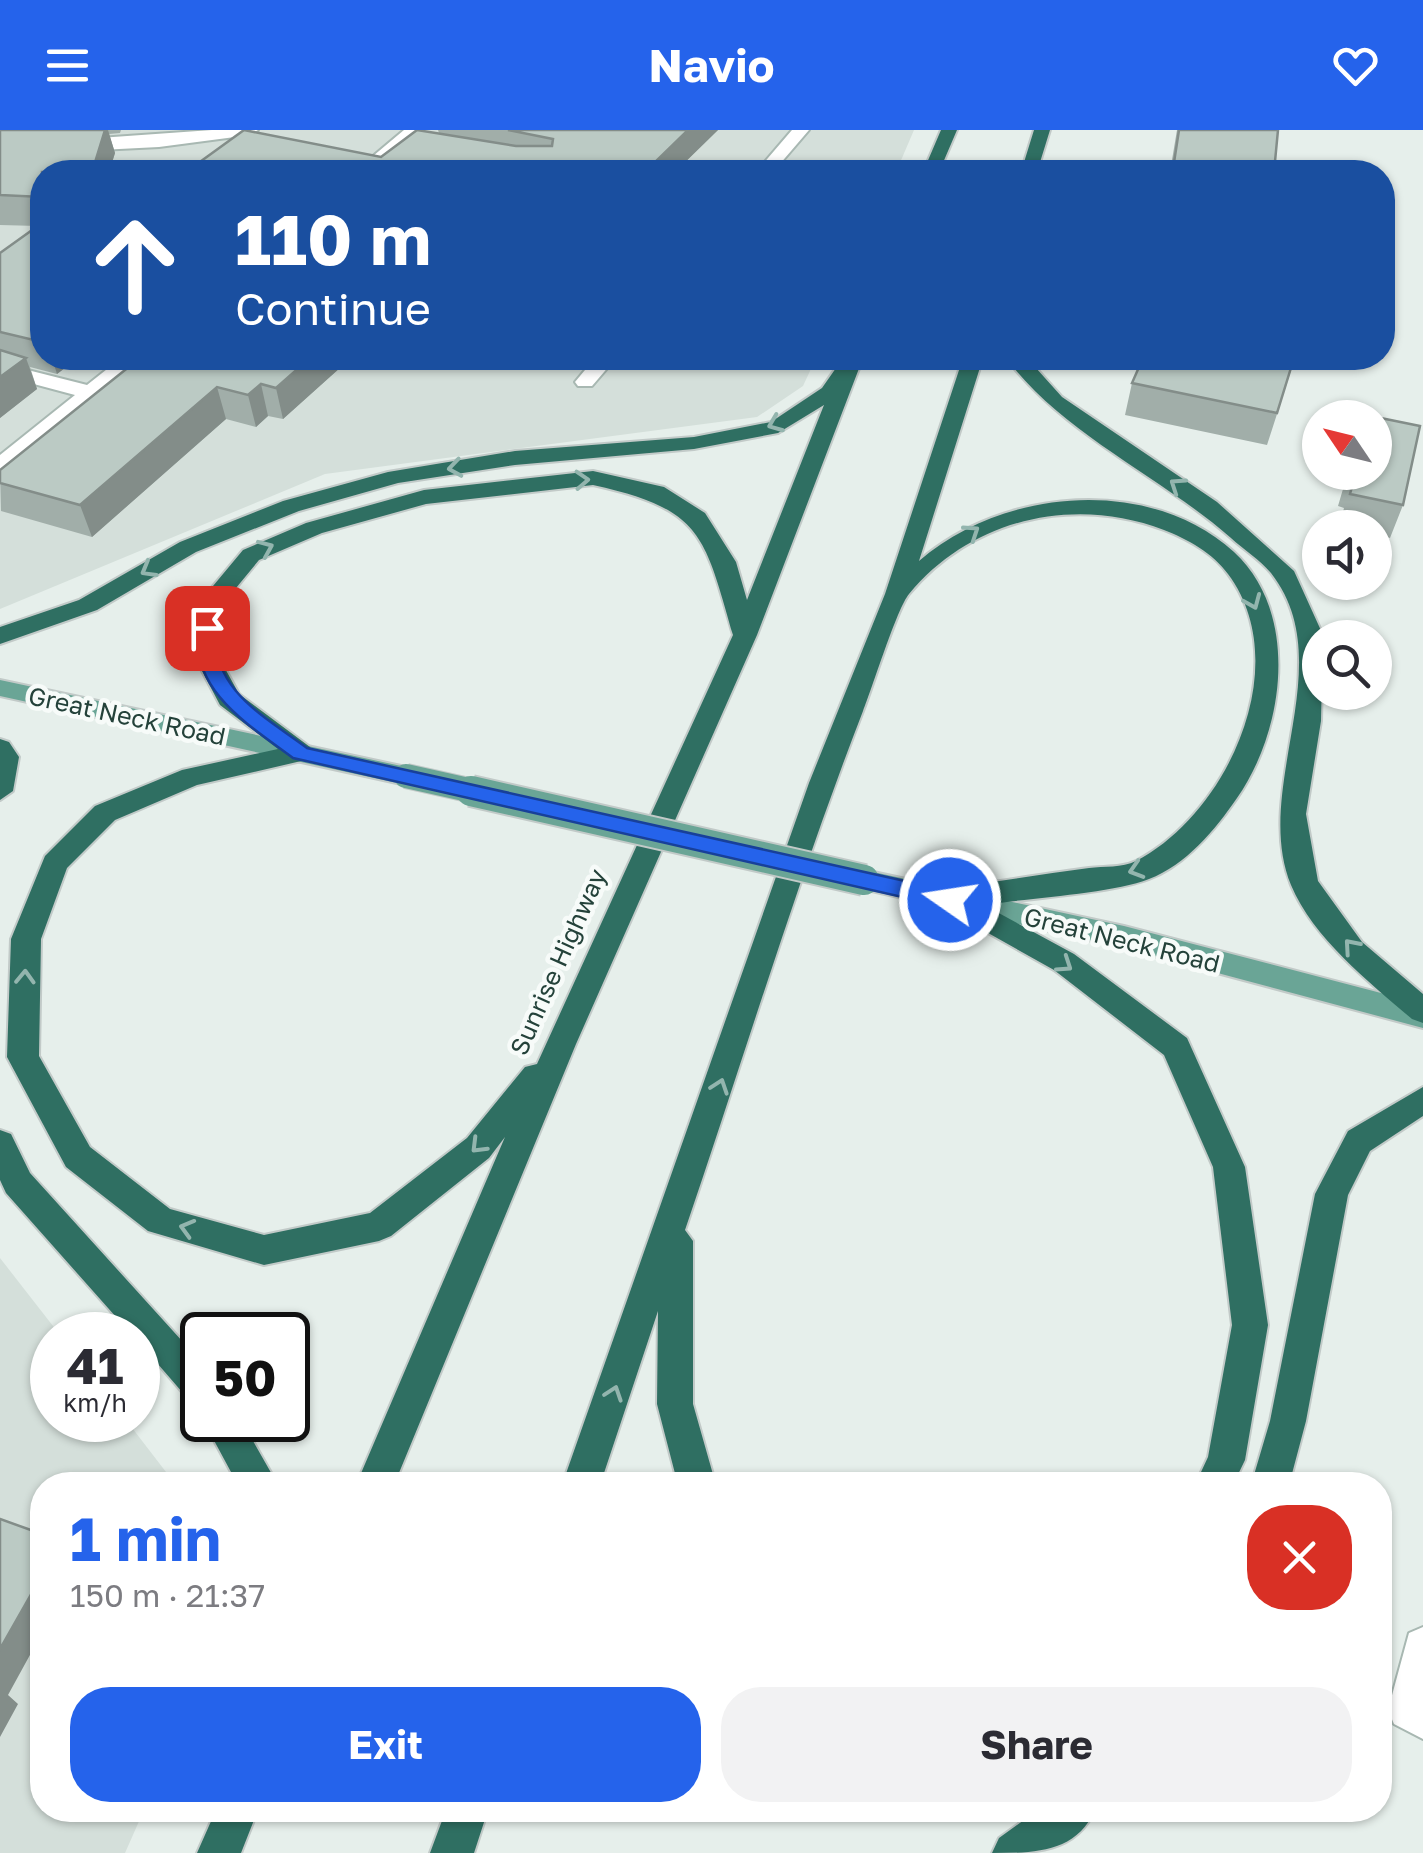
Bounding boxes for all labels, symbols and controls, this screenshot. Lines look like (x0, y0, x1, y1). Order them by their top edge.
icon: menu (40, 38, 95, 93)
text: Navio (649, 38, 774, 92)
icon: heart (1328, 38, 1383, 93)
text: 110 m (235, 196, 431, 280)
icon: ahead (70, 200, 200, 330)
text: Continue (235, 281, 431, 335)
north arrow (1302, 400, 1392, 490)
map controls (1302, 400, 1392, 710)
one-way arrow (768, 412, 785, 432)
one-way arrow (446, 456, 463, 477)
one-way arrow (575, 470, 590, 491)
one-way arrow (1169, 479, 1188, 497)
button: sound (1302, 510, 1392, 600)
one-way arrow (962, 526, 980, 545)
one-way arrow (256, 540, 274, 560)
one-way arrow (141, 557, 159, 577)
pin (165, 586, 250, 671)
one-way arrow (1241, 592, 1261, 610)
icon: arrive (180, 601, 235, 656)
button: search (1302, 620, 1392, 710)
street label: Great Neck Road (26, 680, 228, 752)
position arrow (898, 848, 1002, 952)
one-way arrow (1128, 858, 1145, 879)
street label: Sunrise Highway (503, 864, 612, 1060)
street label: Great Neck Road (1021, 900, 1223, 979)
one-way arrow (1345, 939, 1363, 957)
one-way arrow (1055, 952, 1073, 971)
one-way arrow (15, 969, 36, 985)
one-way arrow (708, 1078, 728, 1095)
one-way arrow (471, 1135, 489, 1153)
one-way arrow (179, 1219, 196, 1240)
speed limit sign: 50 (180, 1312, 310, 1442)
text: 41 (66, 1335, 123, 1395)
one-way arrow (602, 1385, 622, 1402)
text: km/h (63, 1387, 127, 1418)
text: 1 min (70, 1502, 221, 1574)
button: close (1247, 1505, 1352, 1610)
text: 150 m · 21:37 (70, 1576, 265, 1614)
button: Exit (70, 1687, 701, 1802)
button: Share (721, 1687, 1352, 1802)

